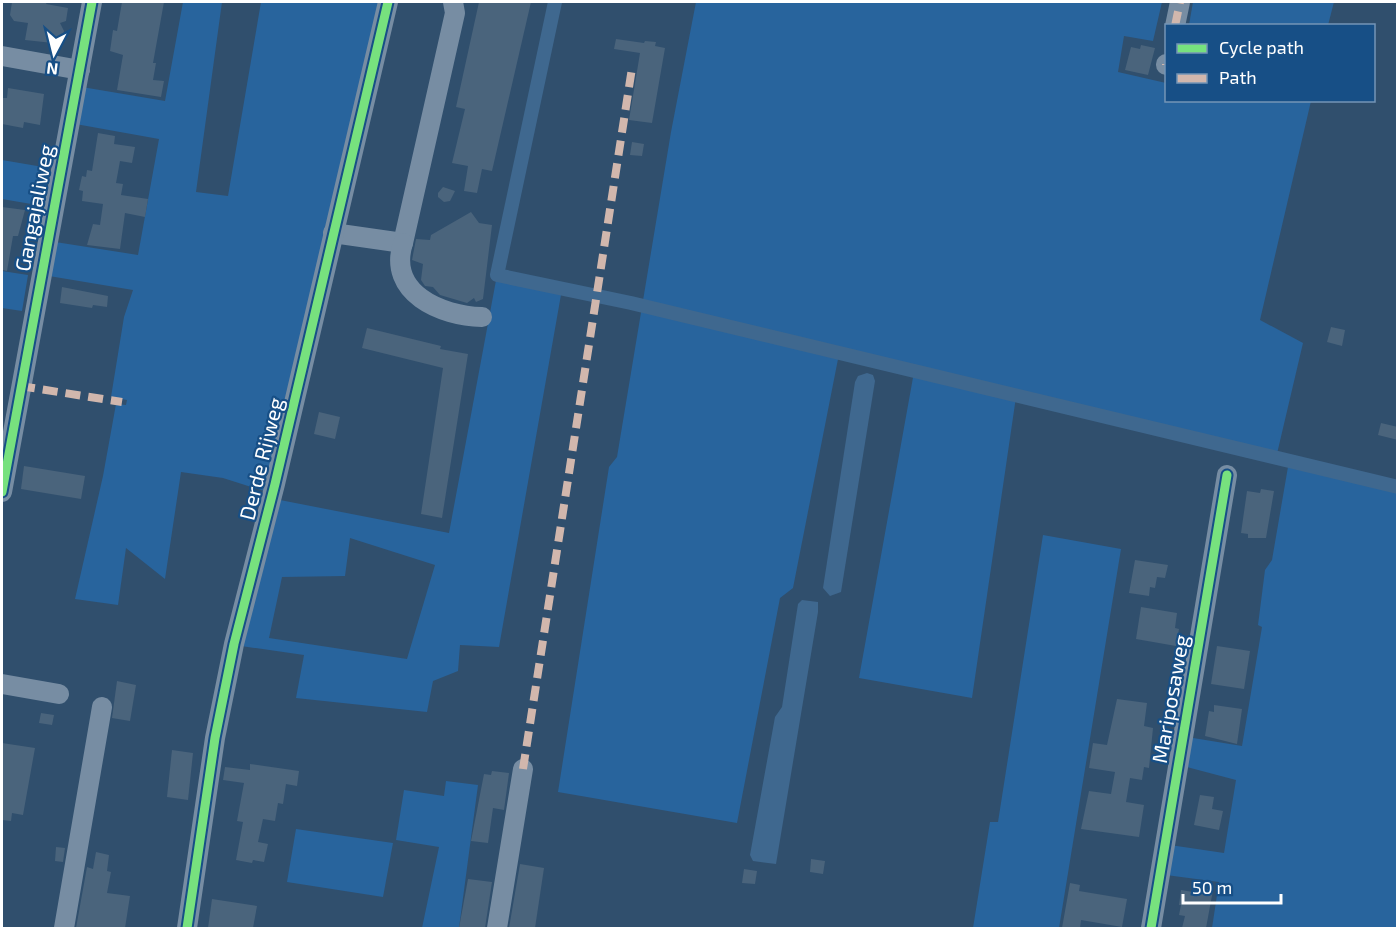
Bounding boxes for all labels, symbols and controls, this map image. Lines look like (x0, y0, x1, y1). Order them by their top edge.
north arrow (24, 24, 84, 84)
legend (1165, 24, 1375, 102)
text: Cycle path (1219, 36, 1304, 58)
text: N (45, 59, 59, 80)
text: Path (1219, 66, 1257, 88)
street label: Gangajaliweg (9, 142, 59, 273)
street label: Derde Rijweg (233, 395, 289, 523)
street label: Mariposaweg (1146, 632, 1193, 765)
scale bar (1183, 867, 1280, 905)
text: 50 m (1192, 876, 1232, 898)

